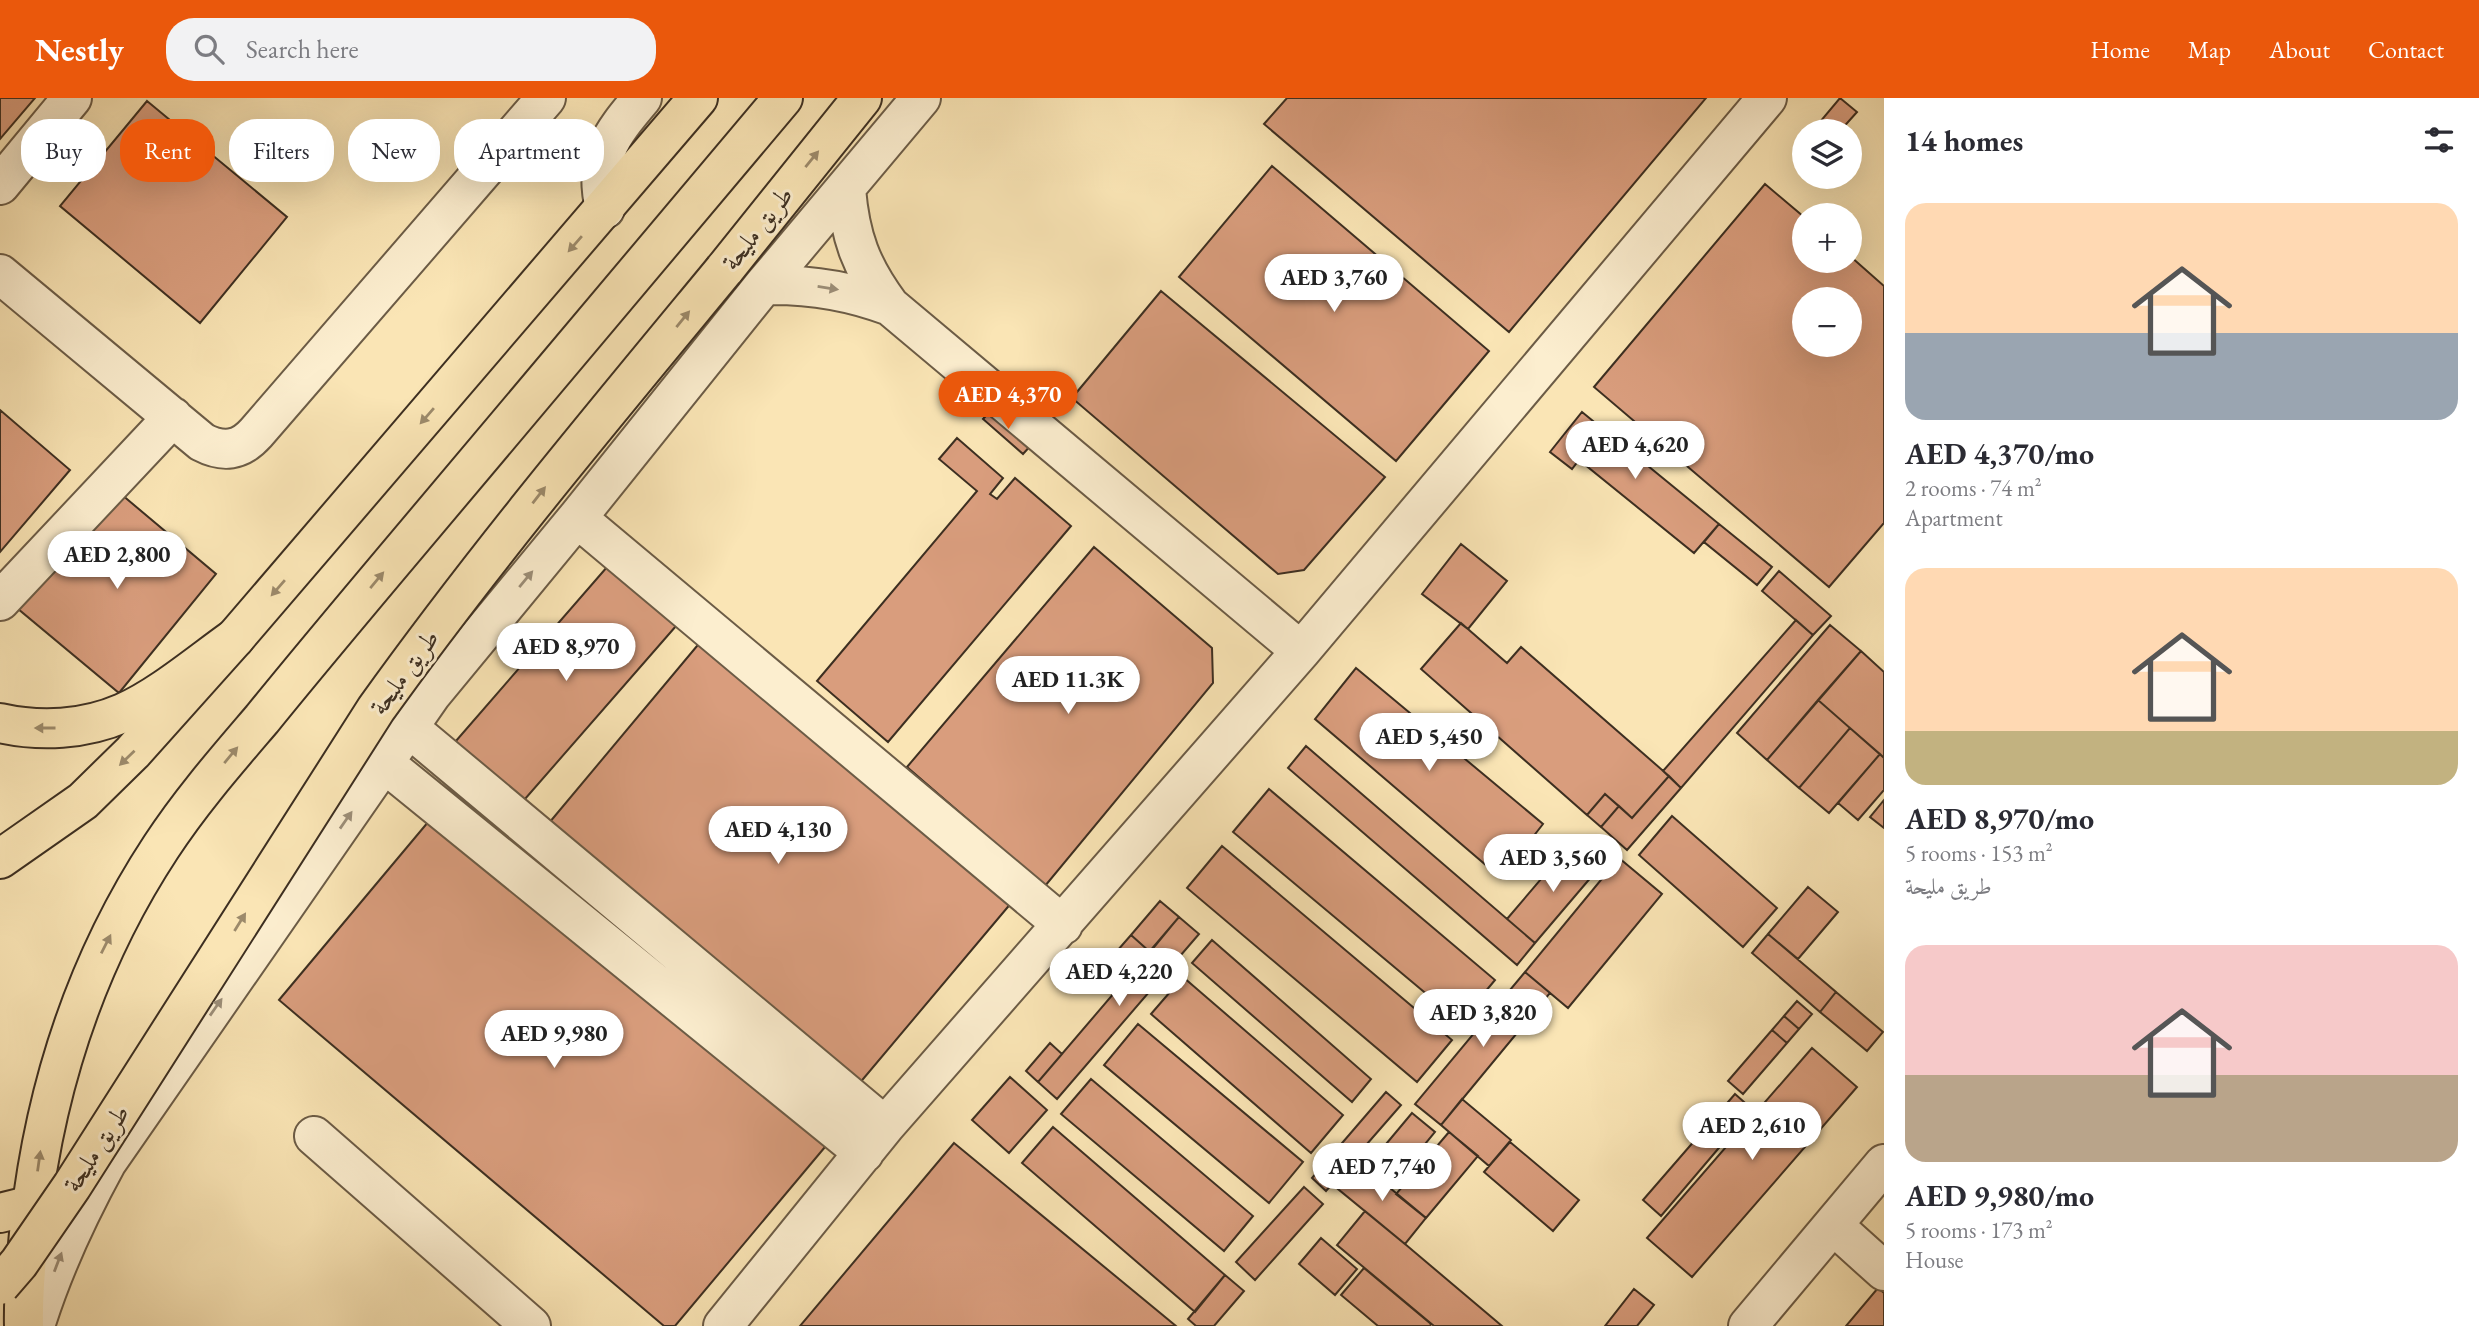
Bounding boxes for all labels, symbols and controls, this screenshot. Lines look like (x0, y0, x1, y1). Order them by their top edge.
search box (166, 18, 656, 81)
text: Nestly (35, 28, 124, 71)
icon: search (190, 30, 228, 68)
text: Search here (246, 32, 359, 66)
text: Home (2090, 34, 2150, 65)
text: Map (2188, 34, 2231, 65)
text: About (2269, 34, 2330, 65)
text: Contact (2368, 34, 2444, 65)
chip: Buy (21, 119, 106, 182)
chip: Rent (120, 119, 215, 182)
chip: Filters (229, 119, 334, 182)
chip: New (348, 119, 440, 182)
chip: Apartment (454, 119, 604, 182)
map controls (1792, 119, 1862, 357)
button: layers (1792, 119, 1862, 189)
text: 14 homes (1905, 121, 2023, 160)
icon: filters (2420, 121, 2458, 159)
one-way arrow (804, 150, 819, 168)
street label: طريق مليحة (713, 179, 801, 277)
button: + (1792, 203, 1862, 273)
one-way arrow (568, 235, 583, 252)
icon: home (2119, 248, 2245, 374)
pin: AED 3,760 (1254, 254, 1414, 314)
text: AED 3,760 (1281, 262, 1387, 292)
one-way arrow (817, 283, 839, 294)
button: − (1792, 287, 1862, 357)
one-way arrow (675, 311, 690, 328)
pin: AED 4,370 (928, 372, 1088, 431)
text: AED 4,370 (955, 379, 1061, 409)
one-way arrow (419, 407, 435, 425)
pin: AED 4,620 (1555, 422, 1715, 481)
text: AED 4,620 (1582, 429, 1688, 459)
text: AED 4,370/mo (1905, 434, 2094, 473)
text: 2 rooms · 74 m² (1905, 473, 2042, 503)
one-way arrow (532, 487, 547, 505)
text: Apartment (1905, 503, 2003, 533)
pin: AED 2,800 (37, 532, 197, 591)
text: AED 2,800 (64, 539, 170, 569)
one-way arrow (518, 571, 533, 588)
one-way arrow (369, 572, 384, 589)
one-way arrow (271, 580, 286, 597)
icon: home (2119, 614, 2245, 740)
street label: طريق مليحة (361, 622, 447, 722)
pin: AED 8,970 (486, 624, 646, 683)
text: AED 8,970 (513, 631, 619, 661)
pin: AED 11.3K (988, 656, 1148, 716)
text: AED 11.3K (1012, 664, 1124, 694)
pin: AED 5,450 (1349, 714, 1509, 773)
text: AED 5,450 (1376, 721, 1482, 751)
one-way arrow (34, 722, 56, 734)
one-way arrow (224, 747, 239, 765)
one-way arrow (118, 749, 135, 766)
text: AED 8,970/mo (1905, 799, 2094, 838)
pin: AED 4,130 (698, 806, 858, 866)
one-way arrow (339, 811, 353, 829)
text: AED 4,130 (725, 814, 831, 844)
pin: AED 3,560 (1473, 834, 1633, 894)
text: 5 rooms · 153 m² (1905, 838, 2053, 868)
text: AED 3,560 (1500, 842, 1606, 872)
text: طريق مليحة (1905, 871, 1992, 901)
one-way arrow (233, 912, 246, 931)
one-way arrow (100, 934, 111, 954)
pin: AED 4,220 (1039, 948, 1199, 1008)
text: AED 4,220 (1066, 956, 1172, 986)
pin: AED 3,820 (1403, 990, 1563, 1049)
icon: home (2119, 990, 2245, 1116)
one-way arrow (209, 997, 222, 1016)
text: AED 3,820 (1430, 997, 1536, 1027)
pin: AED 9,980 (474, 1010, 634, 1070)
text: AED 9,980 (501, 1018, 607, 1048)
street label: طريق مليحة (55, 1098, 137, 1198)
pin: AED 2,610 (1672, 1102, 1832, 1162)
text: AED 2,610 (1699, 1110, 1805, 1140)
pin: AED 7,740 (1302, 1144, 1462, 1203)
one-way arrow (34, 1150, 45, 1172)
text: AED 7,740 (1329, 1151, 1435, 1181)
text: AED 9,980/mo (1905, 1176, 2094, 1215)
text: 5 rooms · 173 m² (1905, 1215, 2053, 1245)
text: House (1905, 1245, 1964, 1275)
one-way arrow (52, 1251, 63, 1272)

